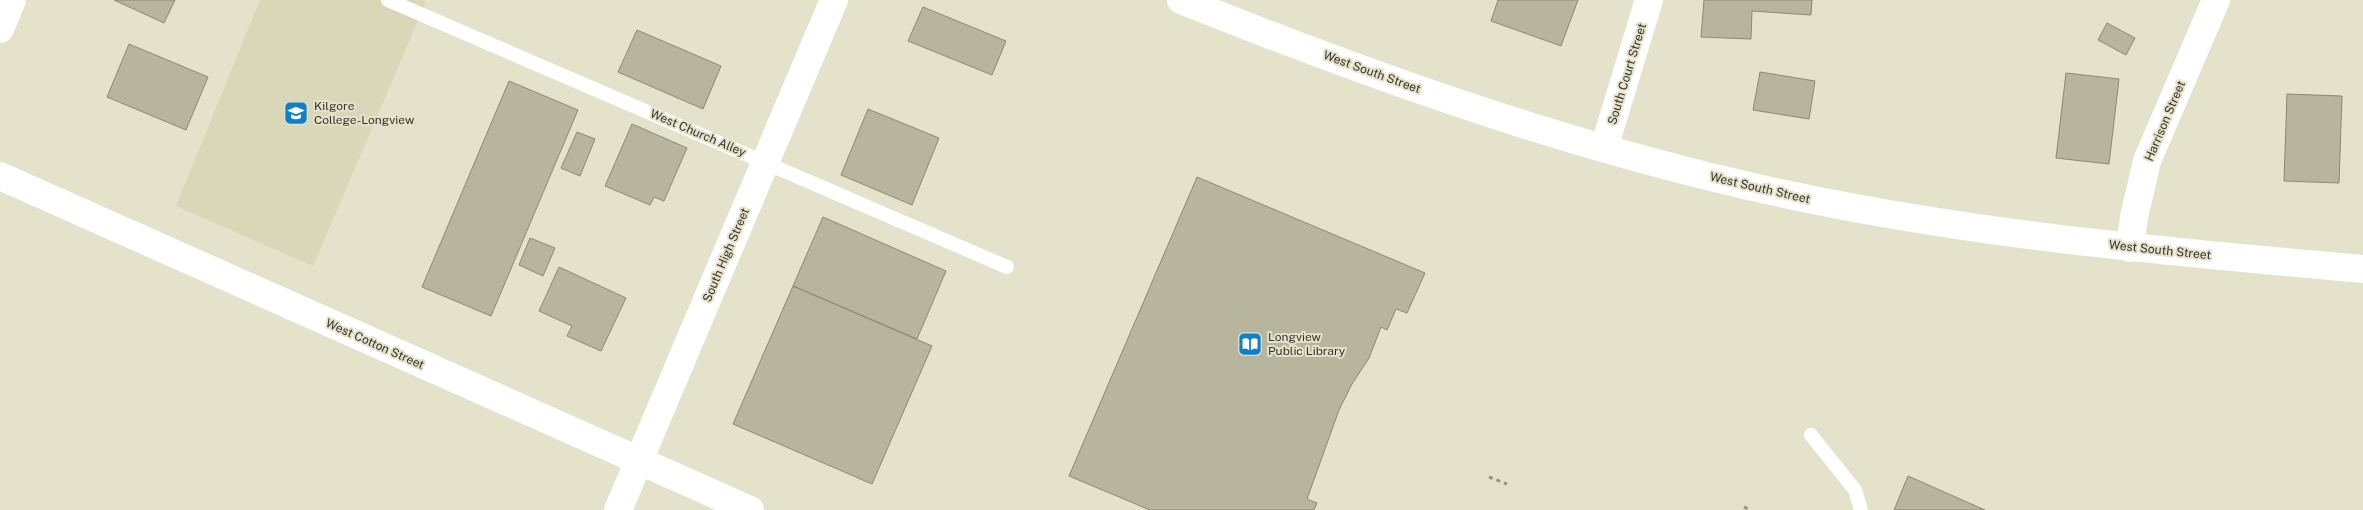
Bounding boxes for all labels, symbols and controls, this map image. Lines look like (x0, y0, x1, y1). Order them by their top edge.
street label: South Court Street (1605, 21, 1649, 126)
street label: West South Street (1321, 48, 1423, 96)
street label: Harrison Street (2142, 78, 2188, 163)
place label: Kilgore College-Longview (314, 99, 415, 127)
school or university icon: Kilgore College-Longview (283, 100, 309, 126)
street label: West Church Alley (648, 106, 749, 160)
street label: West South Street (1708, 170, 1812, 206)
street label: South High Street (700, 206, 752, 304)
street label: West South Street (2108, 238, 2212, 262)
street label: West Cotton Street (324, 316, 427, 372)
place label: Longview Public Library (1268, 330, 1346, 358)
library icon: Longview Public Library (1237, 331, 1263, 357)

